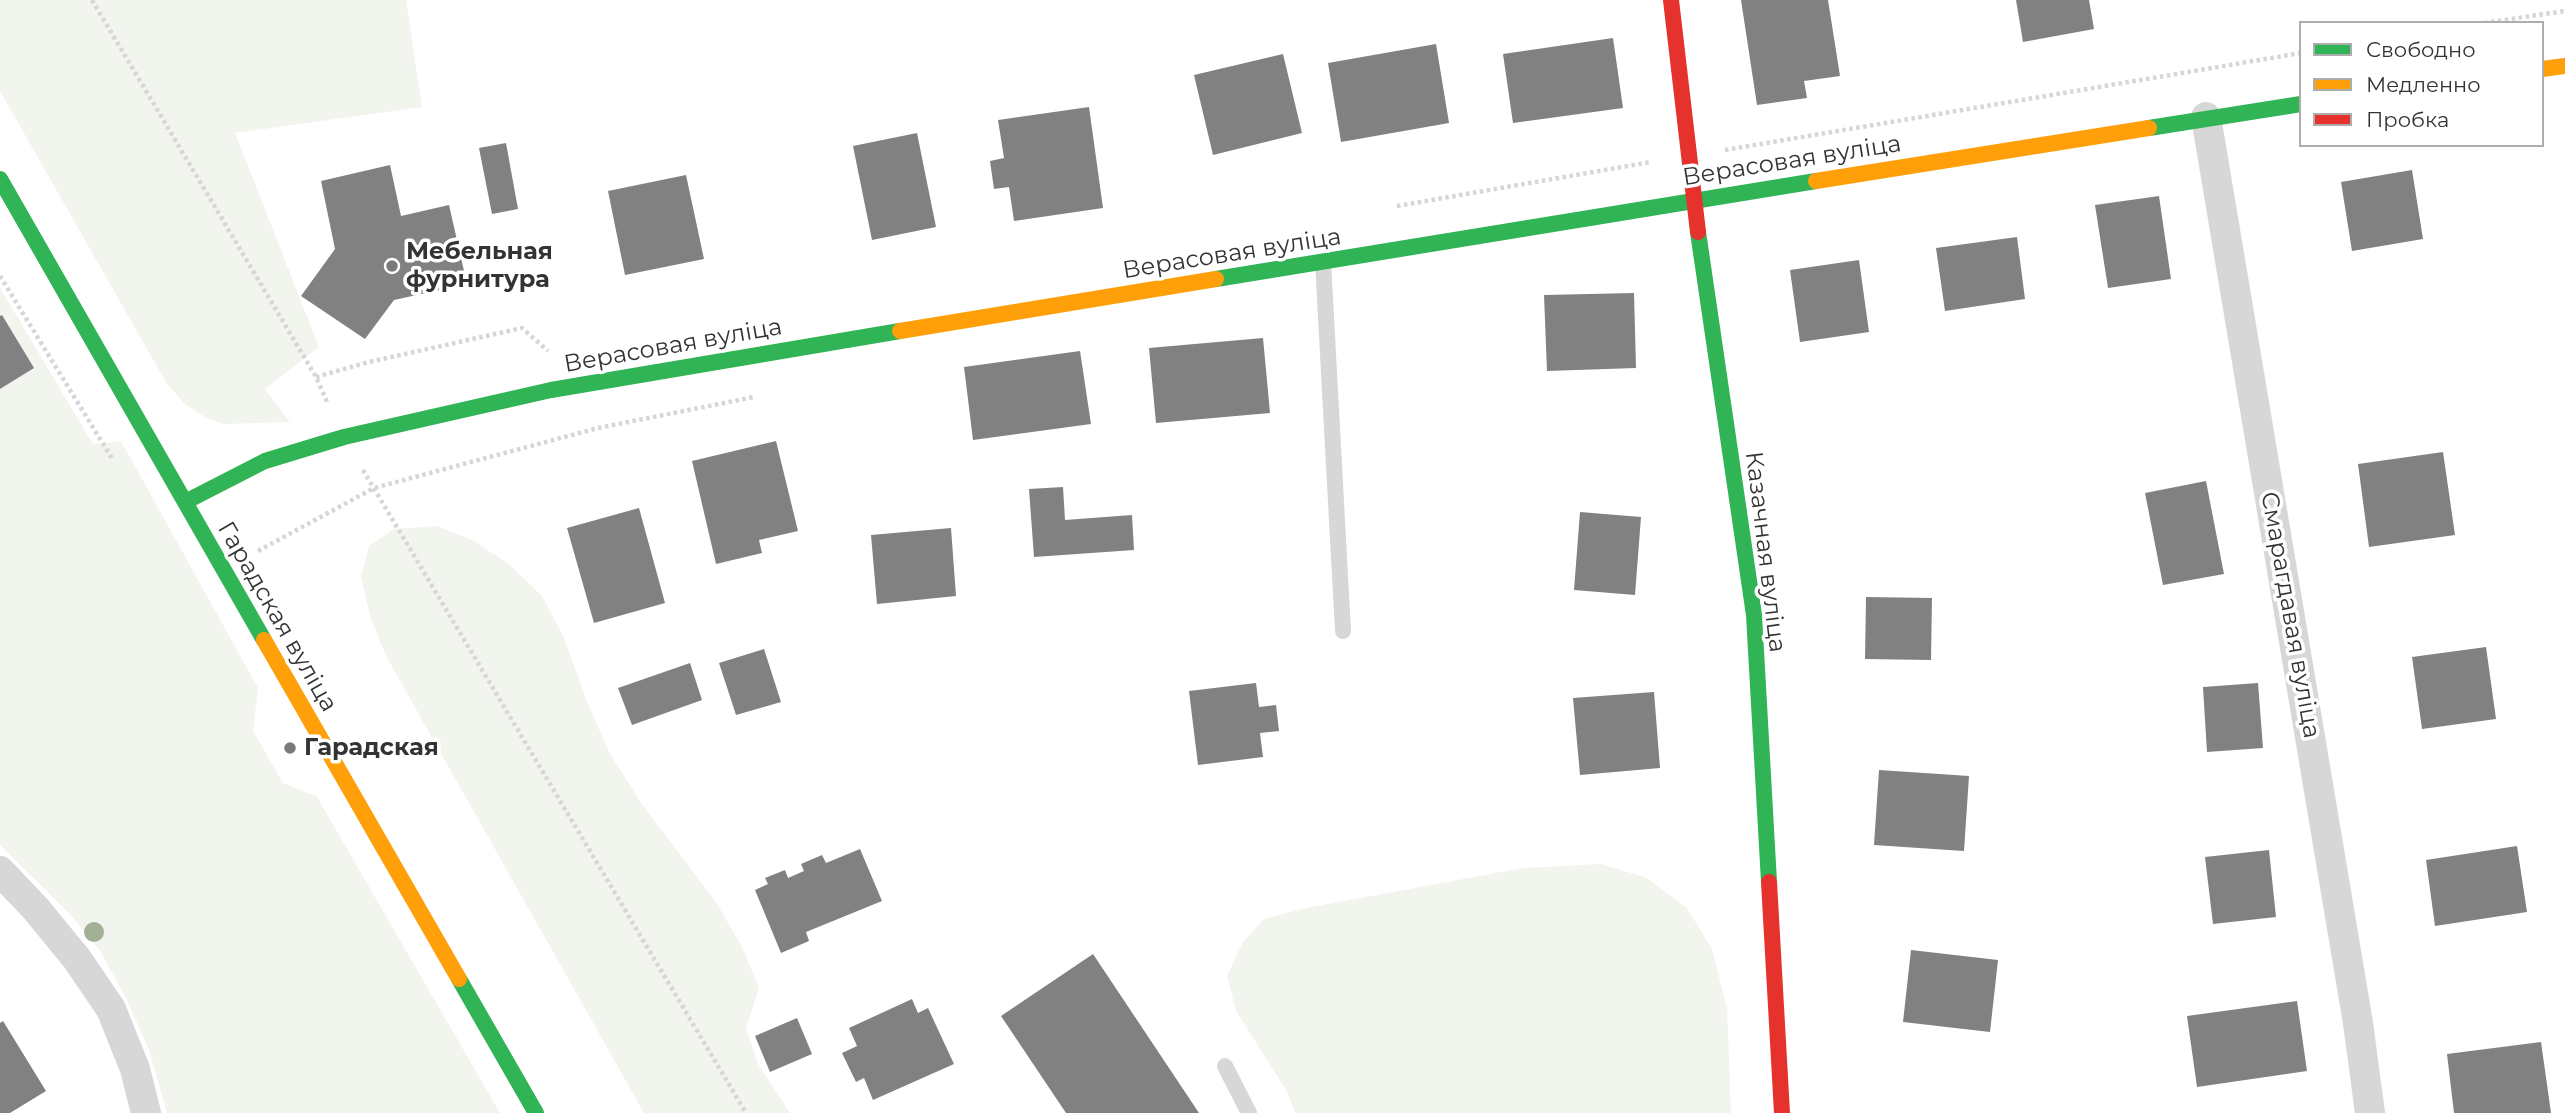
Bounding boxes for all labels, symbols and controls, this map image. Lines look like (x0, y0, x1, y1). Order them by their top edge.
legend (2299, 21, 2544, 147)
text: Свободно (2366, 37, 2476, 62)
text: Медленно (2366, 72, 2481, 97)
text: Пробка (2366, 107, 2449, 132)
street label: Верасовая вуліца (1681, 130, 1903, 192)
street label: Верасовая вуліца (1121, 223, 1343, 285)
place label: Мебельная фурнитура (406, 238, 553, 294)
marker: Мебельная фурнитура (384, 258, 400, 274)
street label: Верасовая вуліца (562, 313, 784, 379)
street label: Казачная вуліца (1738, 450, 1792, 654)
street label: Смарагдавая вуліца (2254, 490, 2326, 740)
street label: Гарадская вуліца (211, 517, 343, 717)
place label: Гарадская (304, 734, 439, 762)
marker: Гарадская (282, 740, 298, 756)

